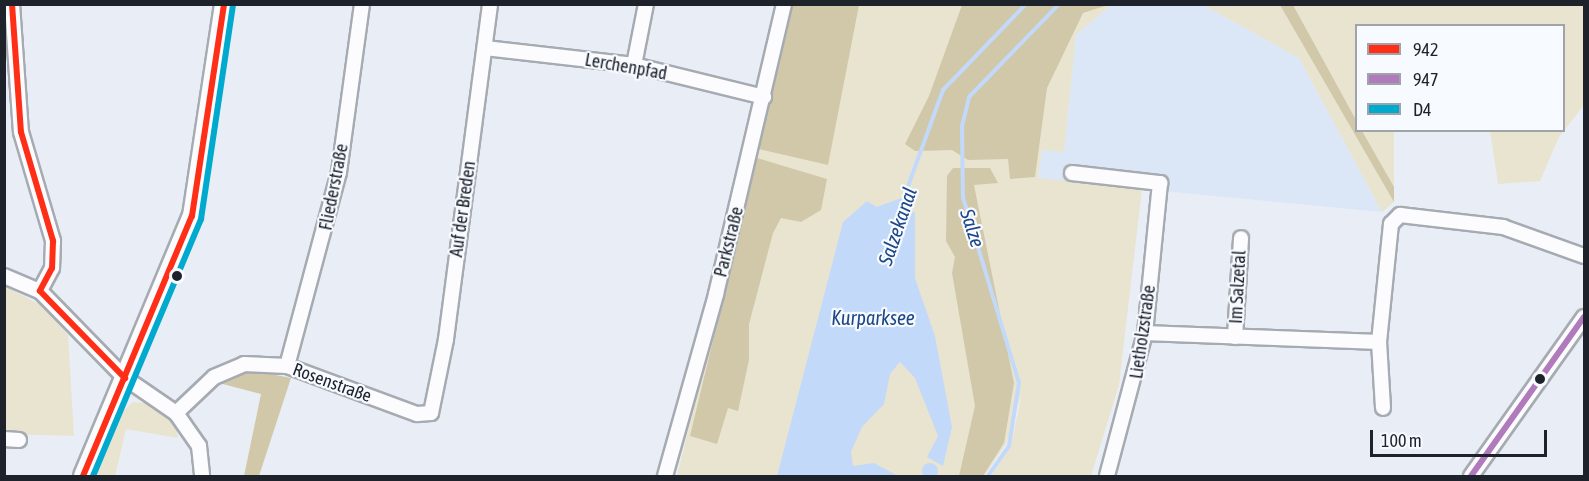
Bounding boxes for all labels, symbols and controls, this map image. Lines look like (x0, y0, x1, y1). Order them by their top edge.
legend (1355, 24, 1565, 132)
text: 942 (1413, 39, 1438, 60)
street label: Lerchenpfad (583, 49, 669, 85)
text: 947 (1413, 69, 1438, 90)
text: D4 (1413, 99, 1432, 120)
street label: Fliederstraße (315, 142, 353, 232)
street label: Auf der Breden (446, 160, 480, 258)
water label: Salzekanal (872, 184, 922, 268)
street label: Parkstraße (710, 205, 748, 279)
water label: Salze (956, 206, 990, 250)
street label: Im Salzetal (1225, 250, 1251, 324)
unlabelled marker (171, 270, 183, 282)
street label: Lietholzstraße (1126, 284, 1160, 380)
water label: Kurparksee (831, 305, 915, 329)
street label: Rosenstraße (290, 359, 374, 407)
unlabelled marker (1534, 373, 1546, 385)
scale bar (1373, 418, 1550, 456)
text: 100 m (1381, 430, 1422, 451)

